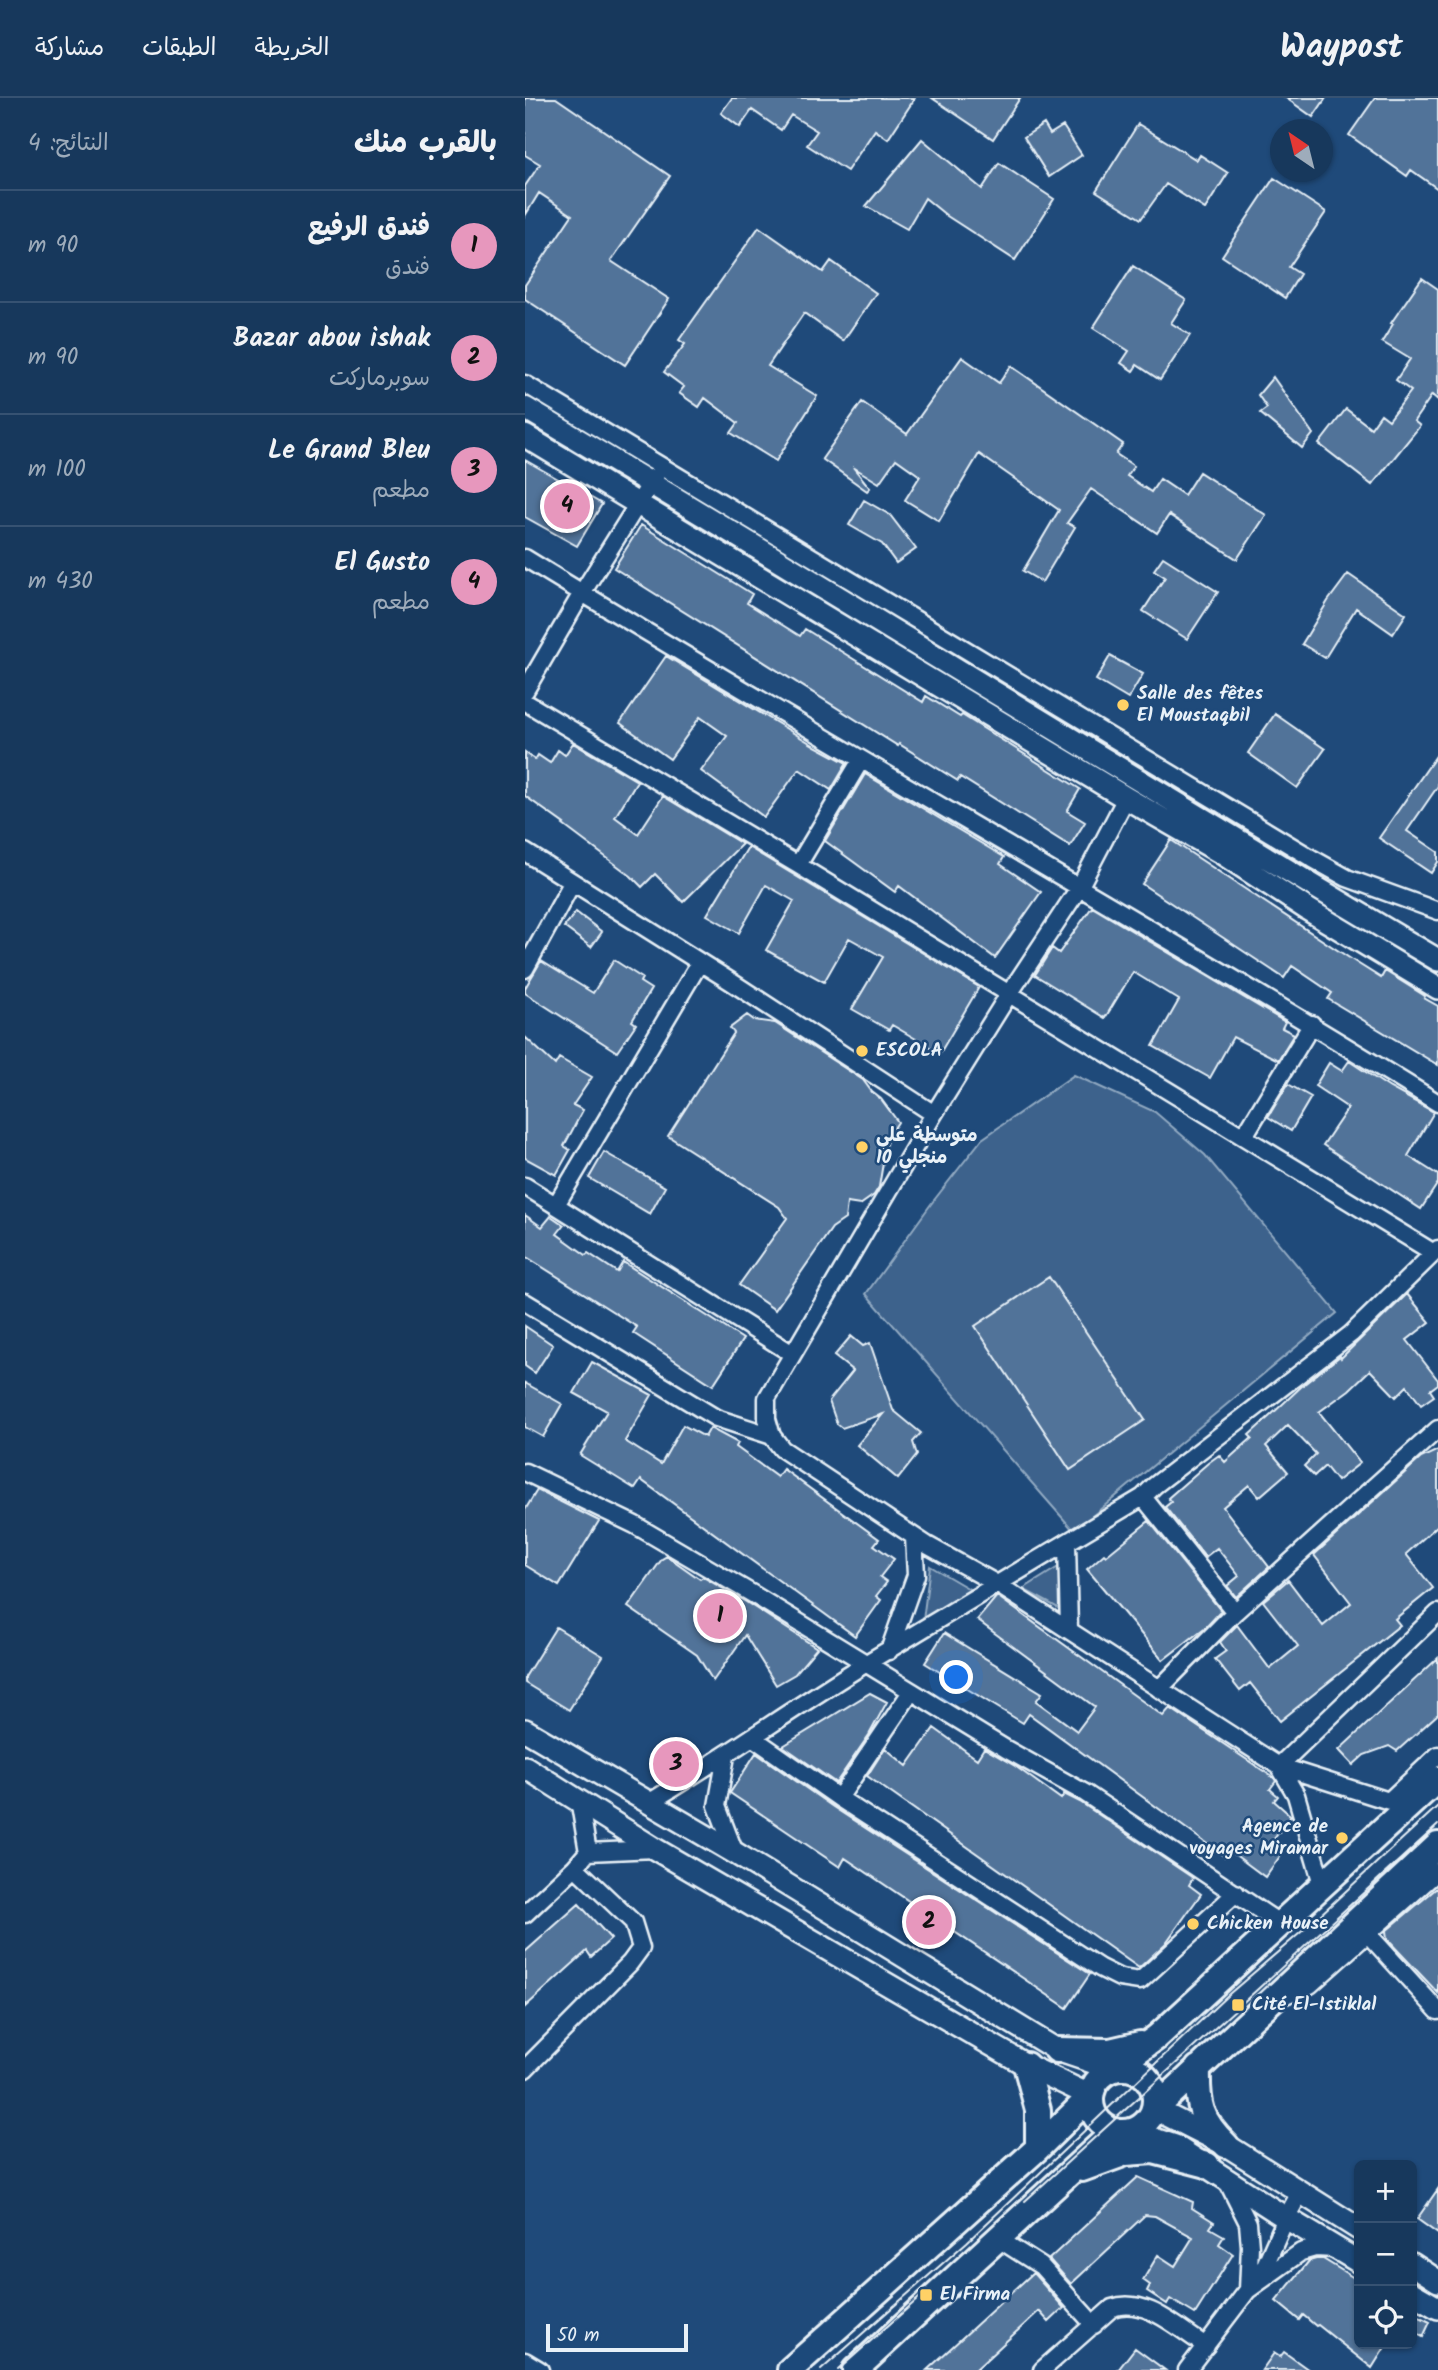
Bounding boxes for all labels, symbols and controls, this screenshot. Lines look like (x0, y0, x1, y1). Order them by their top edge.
text: Waypost (1280, 22, 1403, 75)
text: مشاركة (35, 29, 104, 68)
text: الطبقات (142, 29, 217, 68)
text: الخريطة (255, 29, 329, 68)
north arrow (1270, 119, 1333, 182)
text: بالقرب منك (354, 120, 497, 168)
text: النتائج: 4 (28, 126, 109, 162)
text: فندق الرفيع (307, 207, 430, 249)
text: 90 m (28, 228, 78, 264)
text: 1 (471, 228, 477, 264)
text: فندق (385, 250, 430, 286)
text: Bazar abou ishak (233, 318, 430, 360)
text: 90 m (28, 340, 78, 376)
text: 2 (467, 340, 481, 376)
text: سوبرماركت (329, 361, 430, 397)
text: Le Grand Bleu (268, 430, 430, 472)
text: 100 m (28, 452, 86, 488)
text: 3 (468, 452, 480, 488)
text: مطعم (372, 473, 430, 509)
pin: 4 (544, 480, 590, 532)
text: El Gusto (335, 542, 430, 584)
text: 430 m (28, 564, 93, 600)
text: 4 (468, 564, 480, 600)
text: مطعم (372, 585, 430, 621)
place label: Salle des fêtes El Moustaqbil (1137, 679, 1263, 731)
marker: Salle des fêtes El Moustaqbil (1115, 697, 1131, 713)
place label: ESCOLA (876, 1036, 943, 1066)
marker: ESCOLA (854, 1043, 870, 1059)
place label: متوسطة علي منجلي 10 (876, 1121, 978, 1173)
marker: متوسطة علي منجلي 10 (854, 1139, 870, 1155)
pin: 1 (697, 1590, 743, 1642)
your location (939, 1660, 973, 1694)
pin: 3 (653, 1738, 699, 1790)
place label: Agence de voyages Miramar (1189, 1812, 1329, 1864)
marker: Agence de voyages Miramar (1334, 1830, 1350, 1846)
pin: 2 (906, 1896, 952, 1948)
place label: Chicken House (1207, 1909, 1329, 1939)
marker: Chicken House (1185, 1916, 1201, 1932)
place label: Cité El-Istiklal (1252, 1990, 1377, 2020)
marker: Cité El-Istiklal (1230, 1997, 1246, 2013)
map controls (1354, 2160, 1417, 2349)
button: + (1354, 2160, 1417, 2223)
button: − (1354, 2223, 1417, 2286)
place label: El Firma (940, 2280, 1011, 2310)
button: locate (1354, 2286, 1417, 2349)
marker: El Firma (918, 2287, 934, 2303)
scale bar (546, 2321, 688, 2353)
text: 50 m (557, 2321, 599, 2351)

